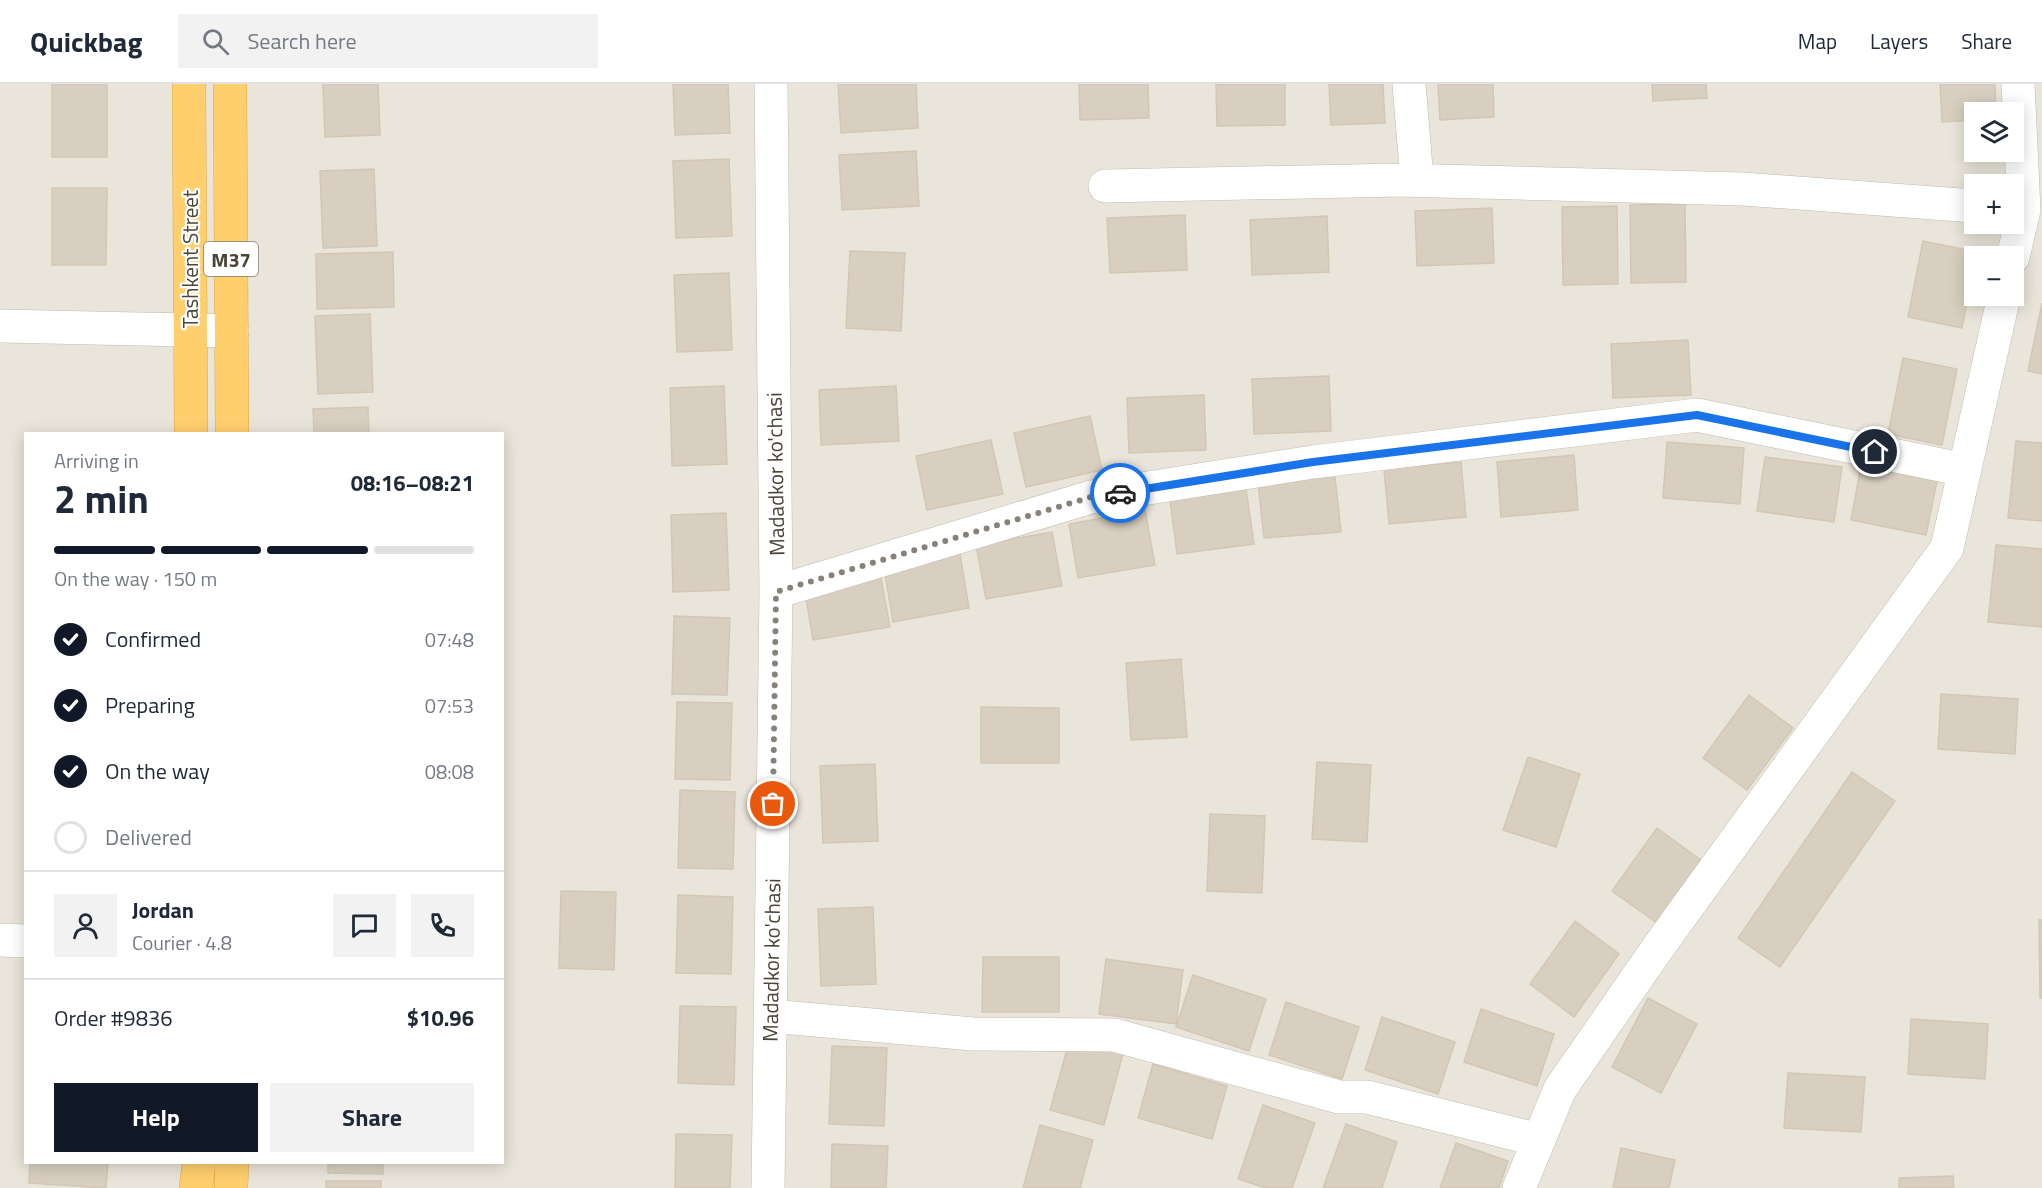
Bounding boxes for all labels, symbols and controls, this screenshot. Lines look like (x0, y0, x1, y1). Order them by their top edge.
search box (178, 14, 598, 68)
text: Quickbag (30, 20, 142, 63)
text: Search here (247, 24, 357, 58)
icon: search (199, 25, 232, 58)
text: Map (1798, 25, 1837, 57)
text: Layers (1870, 25, 1928, 57)
text: Share (1961, 25, 2012, 57)
map controls (1964, 102, 2024, 306)
button: layers (1964, 102, 2024, 162)
button: + (1964, 174, 2024, 234)
street label: Tashkent Street (174, 189, 206, 328)
road number: M37 (204, 242, 258, 276)
button: − (1964, 246, 2024, 306)
street label: Madadkor ko'chasi (758, 392, 792, 556)
pin (1849, 426, 1900, 477)
icon: home (1858, 435, 1891, 468)
text: Arriving in (54, 445, 139, 476)
courier (1090, 463, 1150, 523)
text: 08:16–08:21 (351, 466, 474, 500)
text: 2 min (54, 469, 149, 528)
icon: car (1104, 477, 1137, 510)
text: On the way · 150 m (54, 563, 217, 594)
text: Confirmed (105, 622, 201, 656)
icon: check (54, 623, 87, 656)
text: 07:48 (425, 624, 474, 655)
text: Preparing (105, 688, 195, 722)
icon: check (54, 689, 87, 722)
text: 07:53 (425, 690, 474, 721)
text: On the way (105, 754, 210, 788)
icon: check (54, 755, 87, 788)
text: 08:08 (425, 756, 474, 787)
pin (747, 778, 798, 829)
icon: bag (756, 787, 789, 820)
text: Delivered (105, 820, 192, 854)
street label: Madadkor ko'chasi (754, 878, 788, 1042)
text: Jordan (132, 893, 194, 927)
button: person (54, 894, 117, 957)
button: chat (333, 894, 396, 957)
button: phone (411, 894, 474, 957)
text: Courier · 4.8 (132, 927, 232, 958)
text: Order #9836 (54, 1001, 173, 1035)
text: $10.96 (407, 1001, 474, 1035)
button: Help (54, 1083, 258, 1152)
button: Share (270, 1083, 474, 1152)

